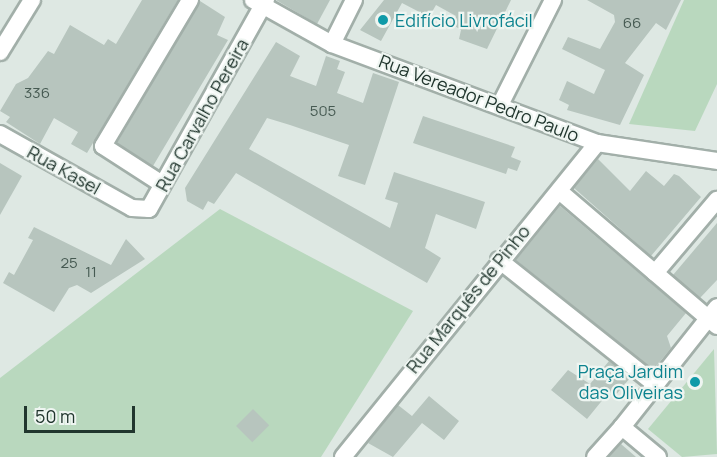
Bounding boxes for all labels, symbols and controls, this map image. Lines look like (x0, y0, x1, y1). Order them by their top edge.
place label: Edifício Livrofácil (395, 9, 533, 31)
marker: Edifício Livrofácil (376, 13, 390, 27)
house number: 66 (623, 14, 641, 32)
street label: Rua Carvalho Pereira (151, 35, 253, 195)
street label: Rua Vereador Pedro Paulo (376, 50, 582, 146)
house number: 336 (24, 84, 50, 102)
house number: 505 (310, 102, 336, 120)
street label: Rua Kasel (24, 141, 104, 199)
street label: Rua Marquês de Pinho (402, 221, 534, 377)
house number: 25 (60, 254, 78, 272)
house number: 11 (85, 263, 97, 281)
place label: Praça Jardim das Oliveiras (578, 361, 683, 404)
marker: Praça Jardim das Oliveiras (688, 375, 702, 389)
scale bar (27, 394, 138, 432)
text: 50 m (35, 404, 75, 428)

